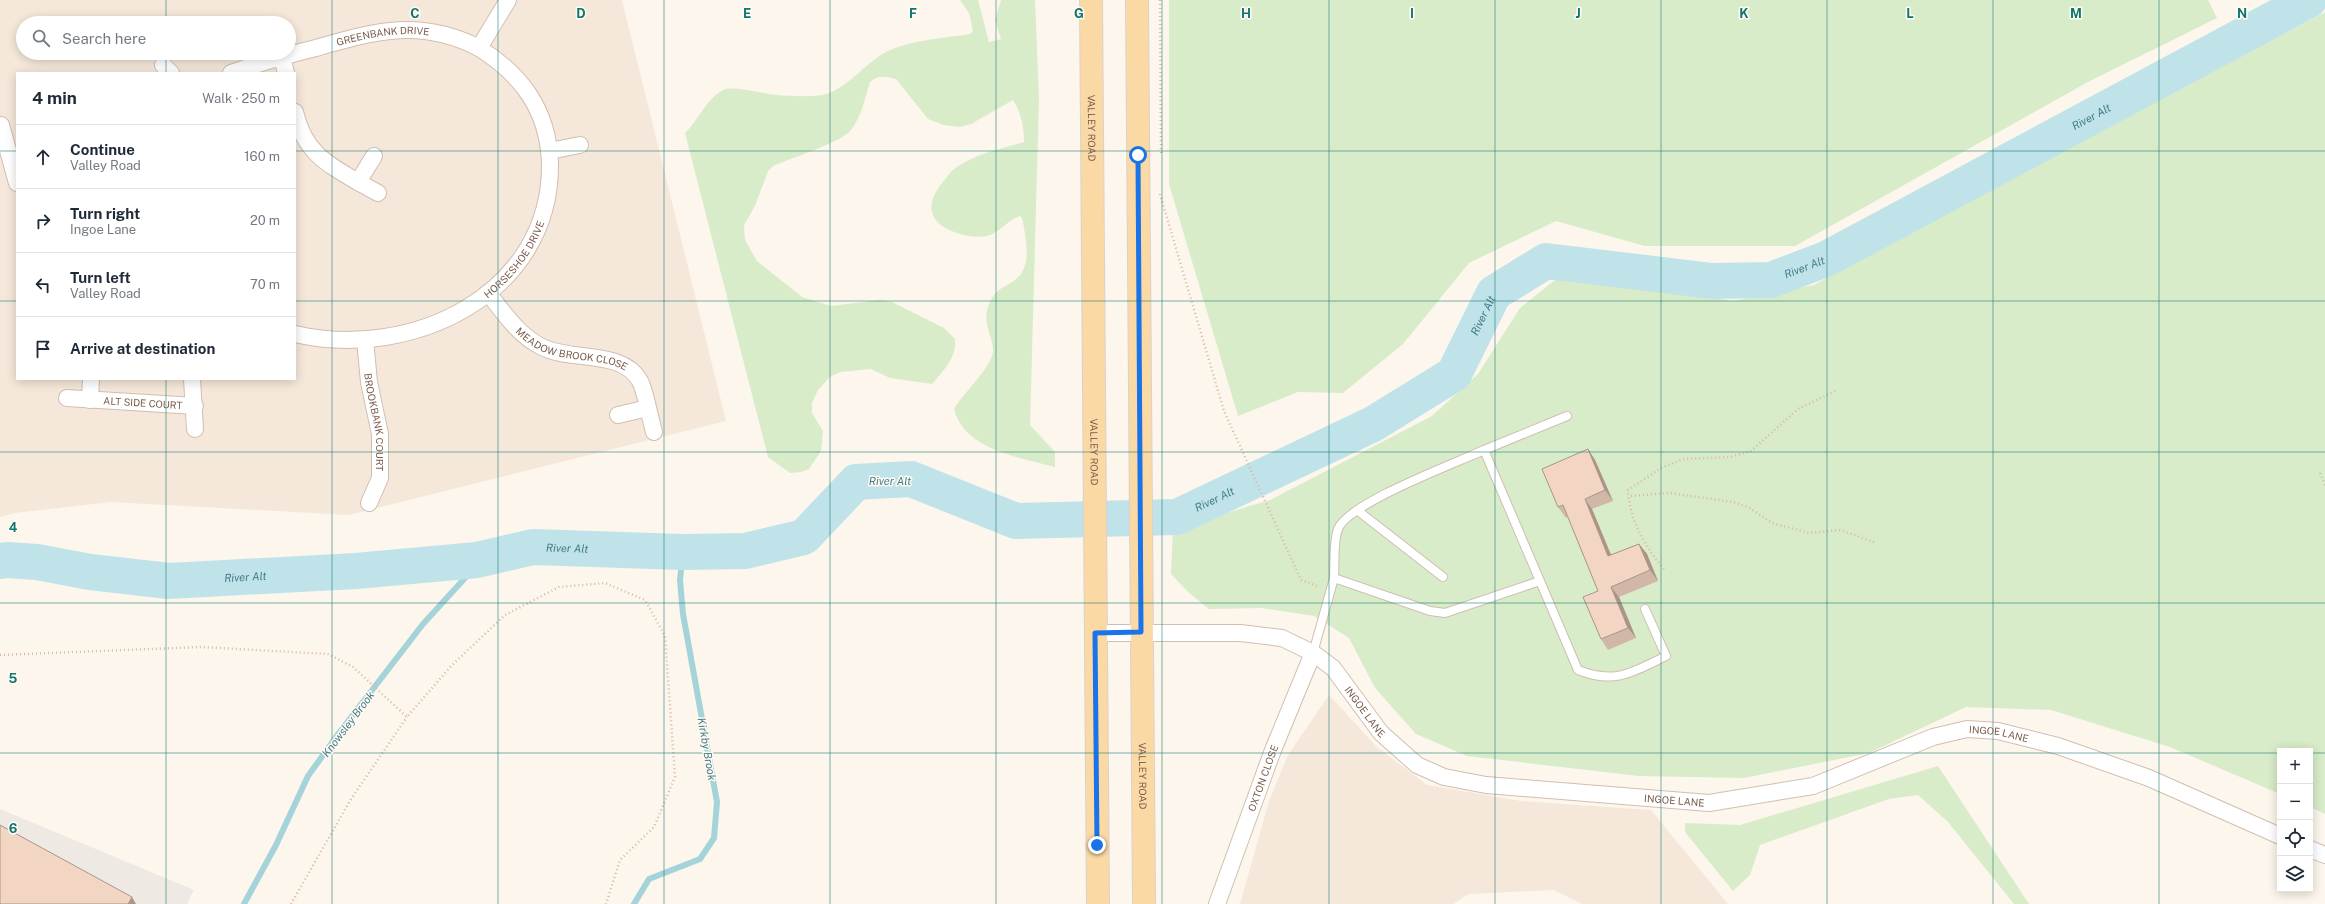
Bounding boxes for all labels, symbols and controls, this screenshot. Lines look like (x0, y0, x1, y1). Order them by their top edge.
text: C (410, 6, 420, 21)
text: D (576, 6, 586, 21)
text: E (743, 6, 751, 21)
text: F (909, 6, 917, 21)
text: G (1074, 6, 1084, 21)
text: H (1241, 6, 1251, 21)
text: I (1410, 6, 1414, 21)
text: J (1575, 6, 1581, 21)
text: K (1739, 6, 1749, 21)
text: L (1906, 6, 1914, 21)
text: M (2070, 6, 2082, 21)
text: N (2237, 6, 2247, 21)
search box (16, 16, 296, 60)
street label: GREENBANK DRIVE (335, 24, 430, 48)
icon: search (30, 27, 52, 49)
text: Search here (62, 30, 146, 47)
text: 4 min (32, 88, 77, 108)
text: Walk · 250 m (202, 91, 280, 106)
street label: VALLEY ROAD (1086, 95, 1098, 161)
water label: River Alt (2070, 101, 2113, 132)
text: Continue (70, 141, 135, 158)
icon: ahead (32, 146, 54, 168)
route start (1129, 146, 1147, 164)
text: 160 m (244, 149, 280, 164)
text: Valley Road (70, 158, 141, 173)
text: Turn right (70, 205, 140, 222)
icon: right (32, 210, 54, 232)
text: 20 m (250, 213, 280, 228)
street label: HORSESHOE DRIVE (481, 219, 546, 300)
text: Ingoe Lane (70, 222, 136, 237)
water label: River Alt (1783, 254, 1827, 280)
text: Turn left (70, 269, 131, 286)
icon: left (32, 274, 54, 296)
text: 70 m (250, 277, 280, 292)
text: Valley Road (70, 286, 141, 301)
water label: River Alt (1468, 293, 1498, 337)
street label: MEADOW BROOK CLOSE (514, 325, 630, 373)
icon: arrive (32, 338, 54, 360)
text: Arrive at destination (70, 340, 215, 357)
street label: BROOKBANK COURT (362, 373, 386, 471)
street label: ALT SIDE COURT (103, 394, 183, 411)
street label: VALLEY ROAD (1088, 419, 1101, 485)
water label: River Alt (869, 475, 912, 487)
water label: River Alt (1193, 484, 1237, 514)
text: 4 (9, 520, 18, 535)
water label: River Alt (546, 541, 589, 555)
water label: River Alt (224, 570, 268, 584)
text: 5 (9, 671, 18, 686)
street label: INGOE LANE (1342, 684, 1388, 740)
water label: Knowsley Brook (319, 689, 377, 759)
water label: Kirkby Brook (696, 717, 718, 781)
street label: INGOE LANE (1969, 723, 2030, 744)
street label: VALLEY ROAD (1137, 743, 1149, 809)
street label: OXTON CLOSE (1245, 743, 1281, 813)
map controls (2277, 748, 2313, 892)
button: + (2277, 748, 2313, 784)
button: − (2277, 784, 2313, 820)
street label: INGOE LANE (1644, 792, 1705, 809)
button: locate (2277, 820, 2313, 856)
text: 6 (9, 821, 18, 836)
route end (1088, 836, 1106, 854)
button: layers (2277, 856, 2313, 892)

